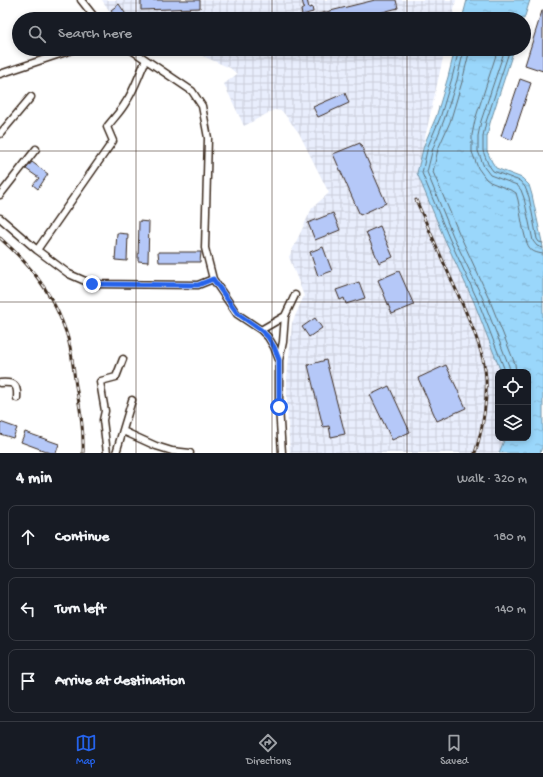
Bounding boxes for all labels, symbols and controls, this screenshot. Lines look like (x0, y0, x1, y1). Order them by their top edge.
search box (12, 12, 531, 56)
icon: search (26, 23, 48, 45)
text: Search here (58, 25, 132, 43)
route end (83, 275, 101, 293)
map controls (495, 369, 531, 441)
button: locate (495, 369, 531, 405)
route start (270, 398, 288, 416)
button: layers (495, 405, 531, 441)
text: 4 min (16, 469, 52, 489)
text: Walk · 320 m (457, 472, 527, 487)
icon: ahead (17, 526, 39, 548)
text: Continue (55, 528, 109, 546)
text: 180 m (494, 530, 526, 545)
icon: left (17, 598, 39, 620)
text: Turn left (55, 600, 106, 618)
text: 140 m (495, 602, 526, 617)
icon: arrive (17, 670, 39, 692)
text: Arrive at destination (55, 672, 185, 690)
tab: Map (75, 732, 97, 768)
tab: Directions (246, 732, 291, 768)
tab: Saved (440, 732, 468, 768)

